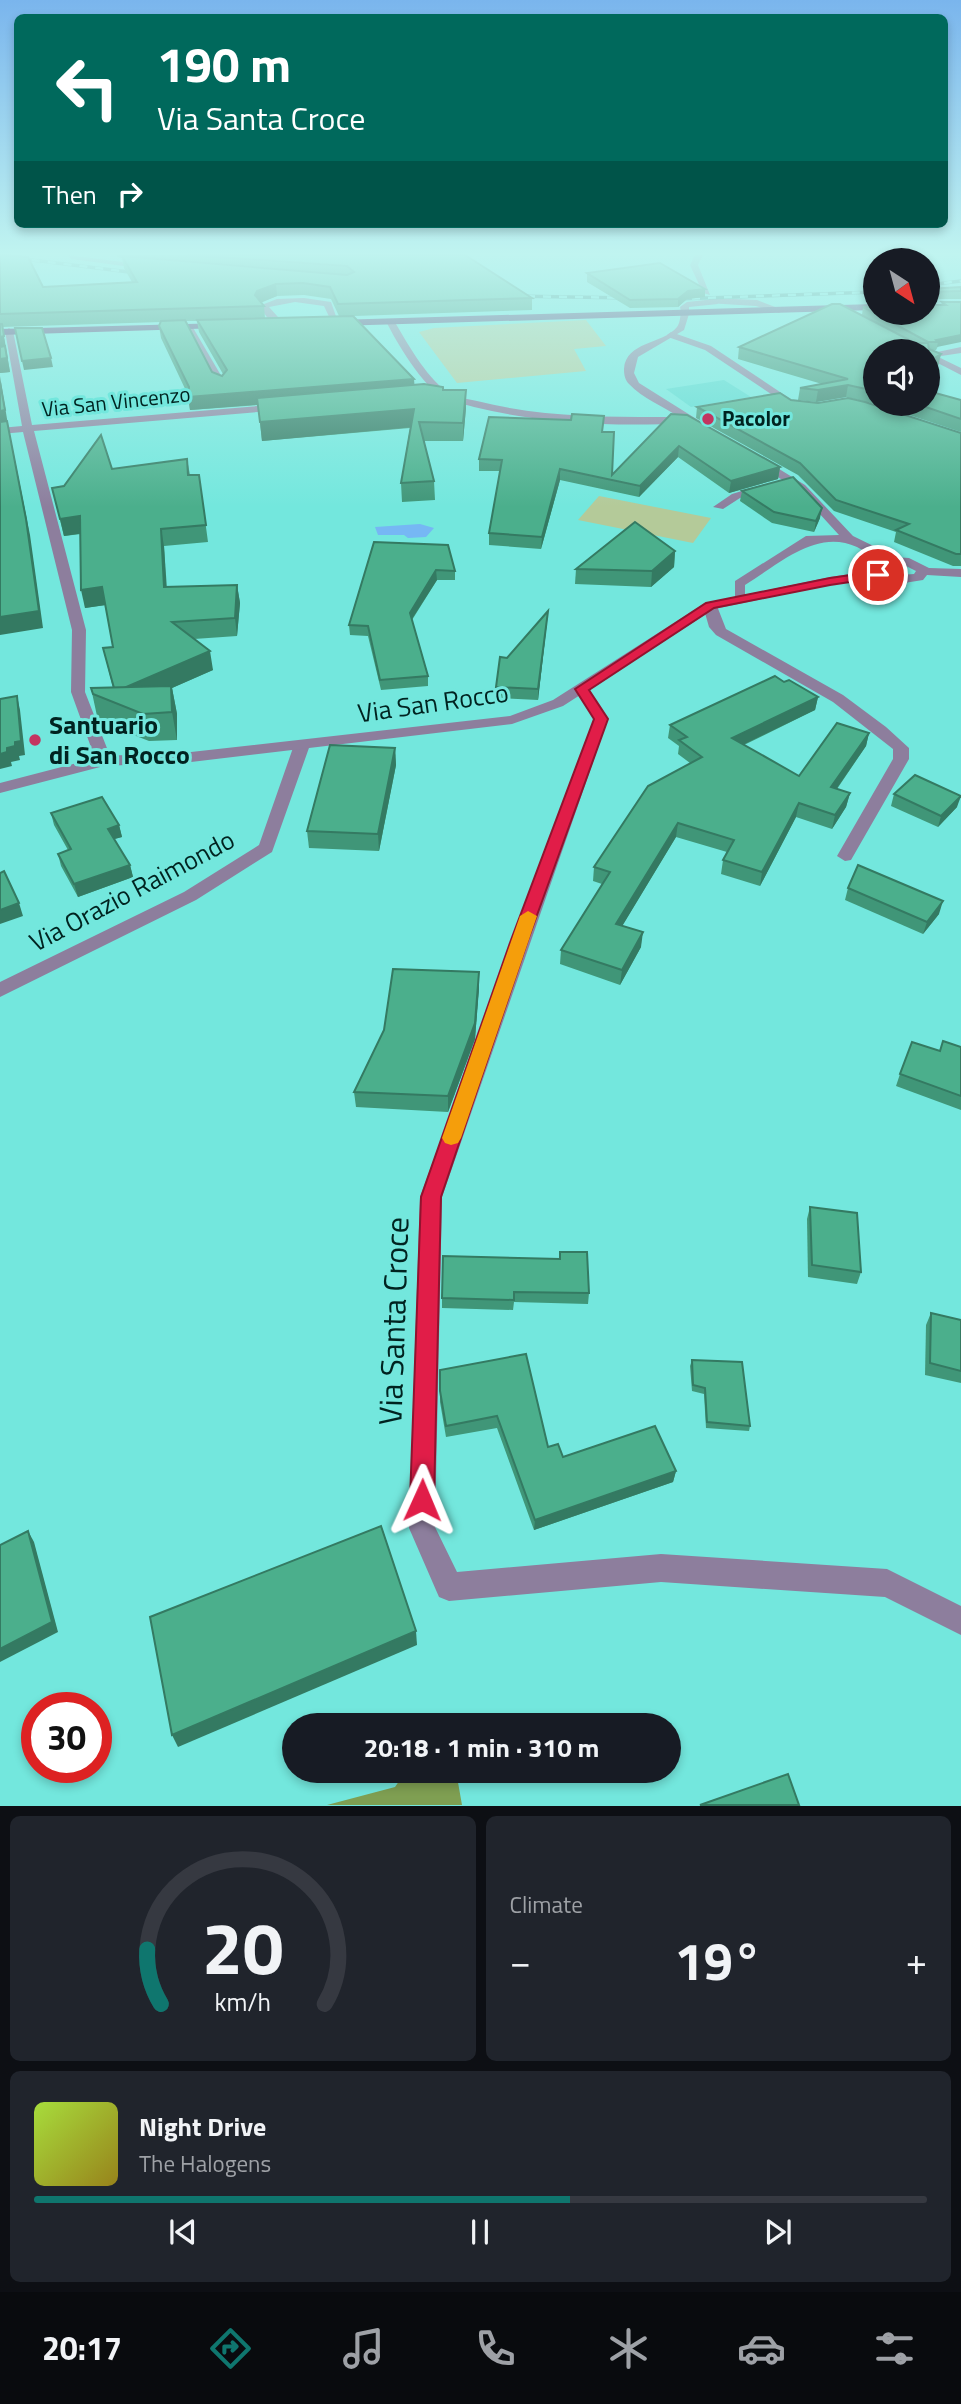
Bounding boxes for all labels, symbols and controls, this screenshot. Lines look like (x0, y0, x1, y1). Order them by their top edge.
text: 190 m (157, 26, 291, 101)
icon: left (42, 42, 133, 133)
text: Via Santa Croce (157, 94, 365, 142)
text: Then (42, 175, 97, 214)
icon: right (111, 175, 149, 213)
north arrow (863, 248, 940, 326)
map controls (863, 248, 940, 416)
button: sound (863, 339, 940, 416)
street label: Via San Vincenzo (40, 377, 192, 425)
place label: Pacolor (722, 402, 790, 434)
marker: Pacolor (700, 411, 716, 427)
pin (848, 545, 908, 605)
icon: arrive (859, 556, 897, 594)
street label: Via San Rocco (355, 673, 511, 732)
place label: Santuario di San Rocco (49, 705, 190, 774)
marker: Santuario di San Rocco (27, 732, 43, 748)
street label: Via Orazio Raimondo (22, 820, 241, 961)
street label: Via Santa Croce (365, 1216, 421, 1426)
position arrow (385, 1463, 459, 1537)
speed limit sign: 30 (21, 1692, 112, 1783)
text: 20:18 · 1 min · 310 m (364, 1728, 599, 1767)
text: Climate (510, 1887, 583, 1922)
text: 20 (202, 1893, 284, 2003)
text: 19° (675, 1921, 762, 2000)
text: − (510, 1932, 531, 1990)
text: + (906, 1932, 927, 1990)
text: km/h (214, 1983, 271, 2021)
text: Night Drive (139, 2107, 266, 2146)
text: The Halogens (139, 2146, 271, 2181)
icon: previous (164, 2213, 202, 2251)
icon: pause (461, 2213, 499, 2251)
icon: next (759, 2213, 797, 2251)
text: 20:17 (42, 2324, 122, 2372)
icon: directions (206, 2324, 255, 2373)
icon: music (339, 2324, 388, 2373)
icon: phone (471, 2324, 520, 2373)
icon: climate (604, 2324, 653, 2373)
icon: car (737, 2324, 786, 2373)
icon: filters (870, 2324, 919, 2373)

